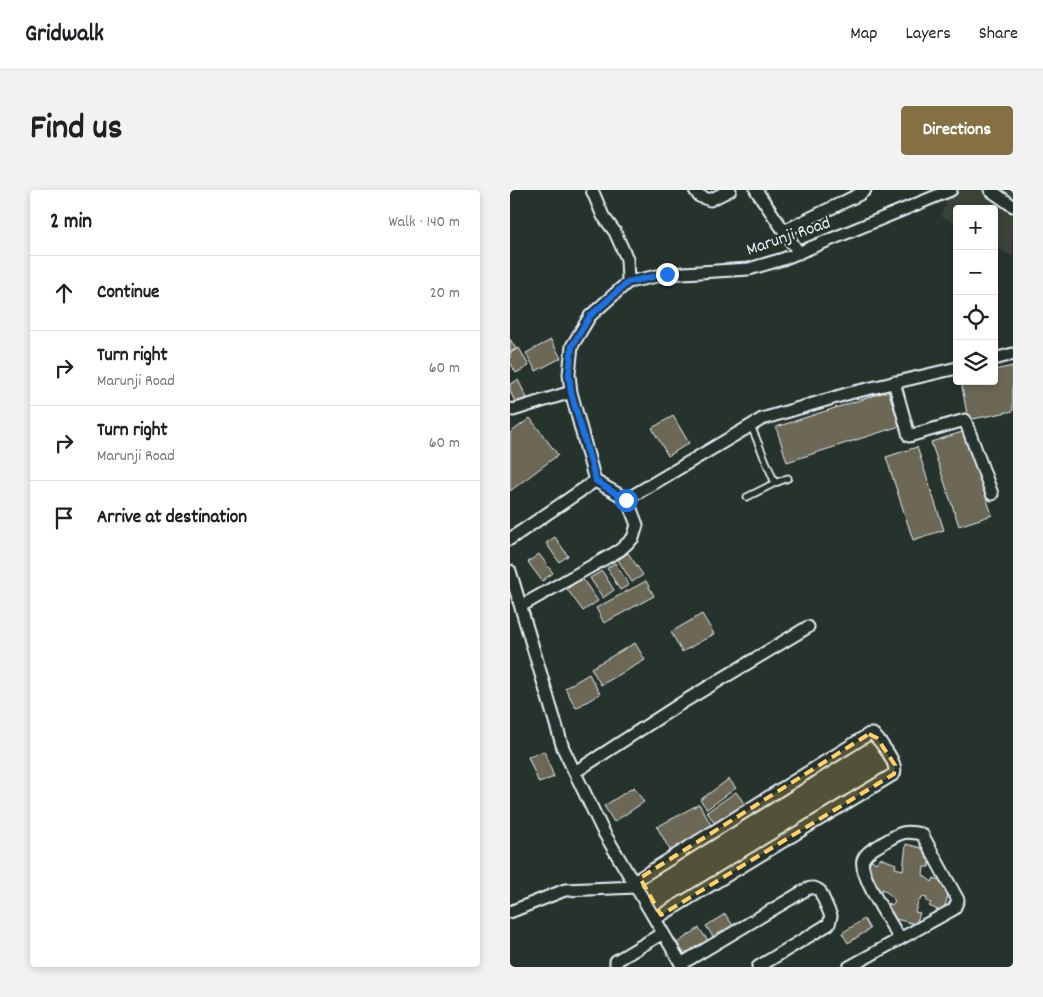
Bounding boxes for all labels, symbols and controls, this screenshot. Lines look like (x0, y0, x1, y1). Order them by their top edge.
text: Gridwalk (25, 18, 104, 52)
text: Map (850, 22, 877, 47)
text: Layers (905, 22, 951, 47)
text: Share (979, 22, 1018, 47)
text: Find us (30, 105, 122, 155)
button: Directions (901, 106, 1013, 155)
map controls (953, 205, 998, 385)
button: + (953, 205, 998, 250)
text: 2 min (50, 208, 92, 238)
text: Walk · 140 m (388, 211, 460, 234)
street label: Marunji Road (743, 211, 834, 263)
button: − (953, 250, 998, 295)
route end (656, 263, 679, 286)
icon: ahead (50, 279, 78, 307)
text: Continue (97, 280, 159, 307)
text: 20 m (430, 282, 460, 305)
button: locate (953, 295, 998, 340)
button: layers (953, 340, 998, 385)
text: Turn right (97, 343, 168, 370)
icon: right (50, 354, 78, 382)
text: 60 m (429, 357, 460, 380)
text: Marunji Road (97, 370, 175, 393)
text: Turn right (97, 418, 168, 445)
icon: right (50, 429, 78, 457)
text: 60 m (429, 432, 460, 455)
text: Marunji Road (97, 445, 175, 468)
route start (615, 489, 638, 512)
icon: arrive (50, 504, 78, 532)
text: Arrive at destination (97, 505, 247, 532)

